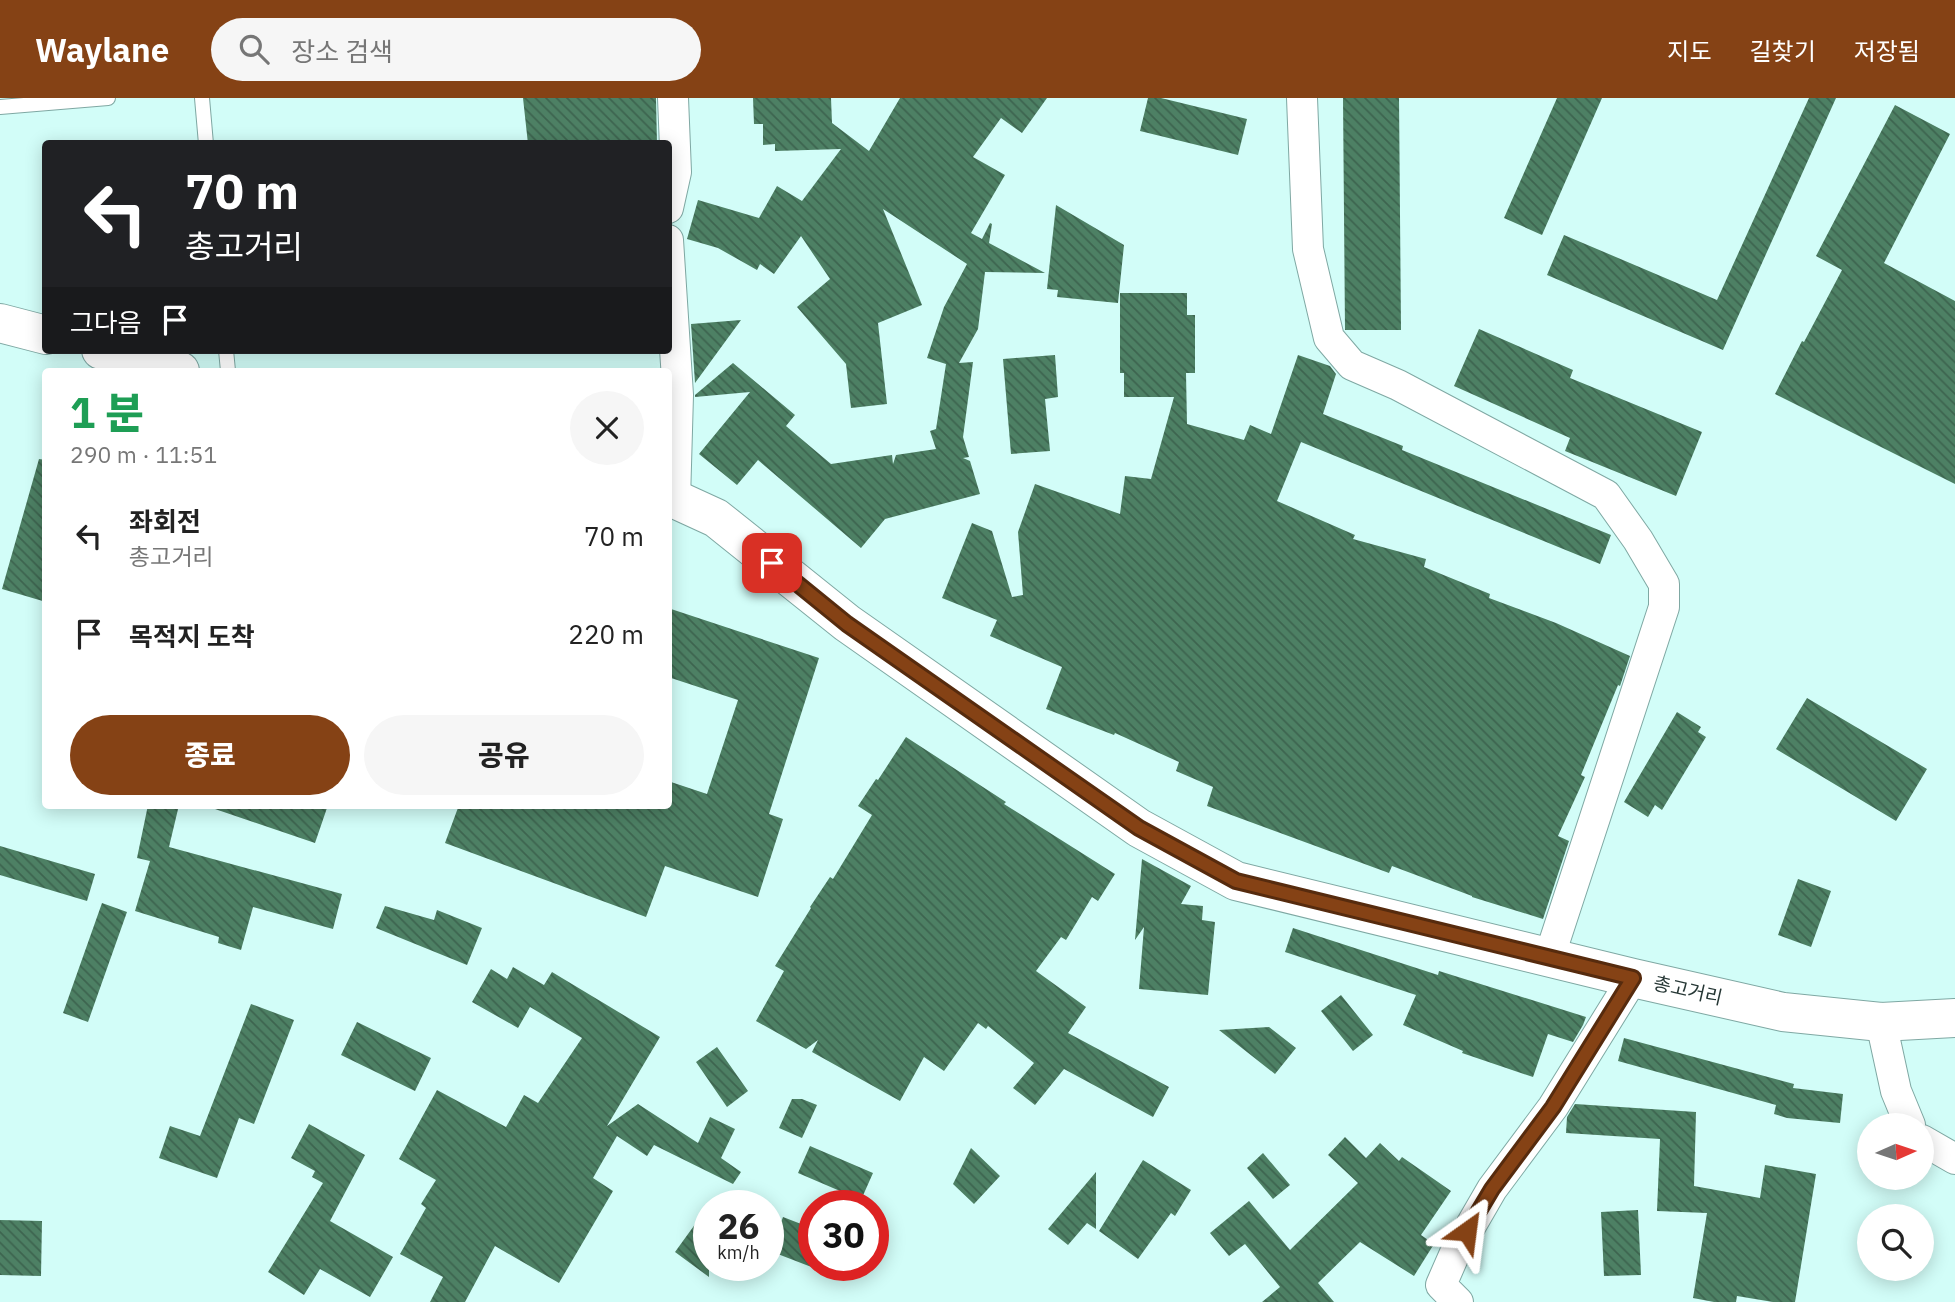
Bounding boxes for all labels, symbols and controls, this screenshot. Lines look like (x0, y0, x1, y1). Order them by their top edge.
search box (211, 18, 701, 81)
text: Waylane (35, 28, 169, 71)
icon: search (235, 30, 273, 68)
text: 장소 검색 (291, 34, 393, 68)
text: 지도 (1667, 35, 1712, 67)
text: 길찾기 (1750, 35, 1816, 67)
text: 저장됨 (1854, 35, 1920, 67)
text: 70 m (185, 159, 299, 222)
icon: left (70, 168, 161, 259)
text: 총고거리 (185, 225, 303, 267)
icon: arrive (156, 301, 194, 339)
text: 그다음 (70, 305, 142, 339)
text: 1 분 (70, 385, 144, 440)
button: close (570, 391, 644, 465)
text: 290 m · 11:51 (70, 439, 217, 469)
text: 좌회전 (129, 504, 201, 538)
icon: left (70, 517, 108, 555)
text: 70 m (584, 519, 644, 553)
pin (742, 533, 802, 593)
text: 총고거리 (129, 541, 214, 571)
icon: arrive (753, 544, 791, 582)
icon: arrive (70, 615, 108, 653)
text: 220 m (568, 617, 644, 651)
text: 목적지 도착 (129, 619, 255, 653)
button: 종료 (70, 715, 350, 795)
button: 공유 (364, 715, 644, 795)
street label: 총고거리 (1651, 970, 1725, 1010)
north arrow (1857, 1113, 1934, 1190)
map controls (1857, 1113, 1934, 1281)
speed limit sign: 30 (798, 1190, 889, 1281)
position arrow (1430, 1194, 1504, 1268)
text: 26 (717, 1203, 760, 1249)
button: search (1857, 1204, 1934, 1281)
text: km/h (717, 1241, 760, 1264)

